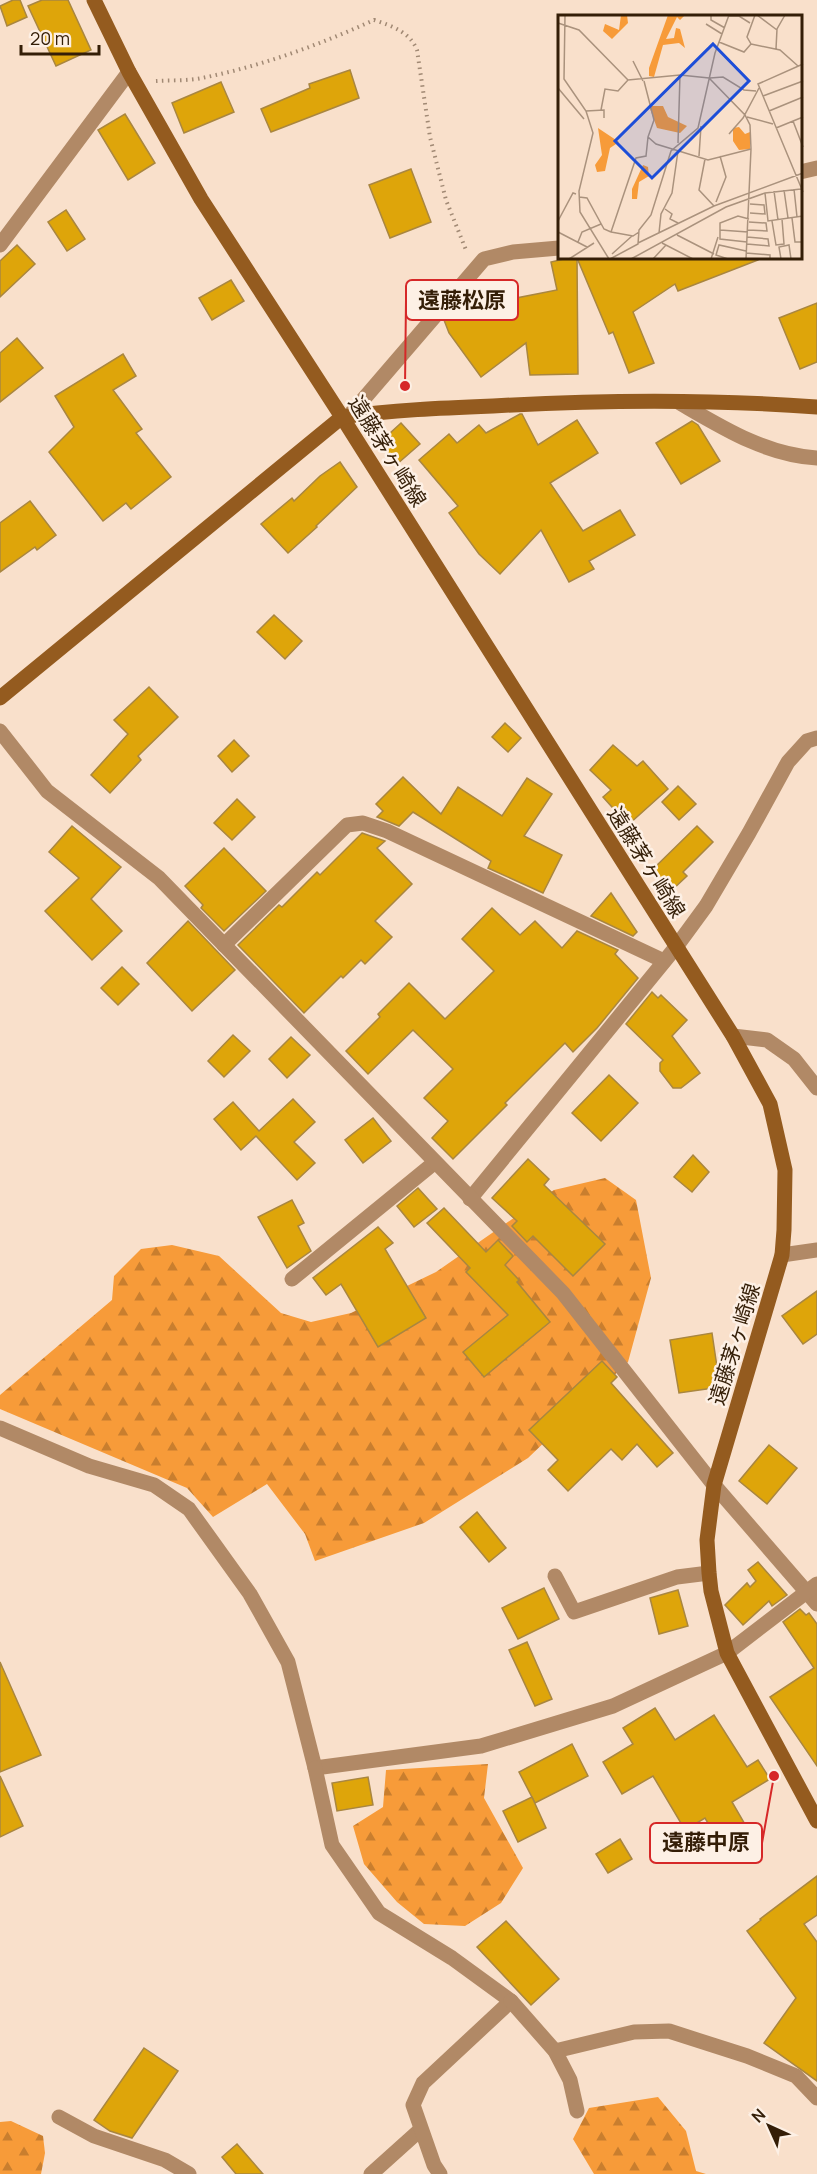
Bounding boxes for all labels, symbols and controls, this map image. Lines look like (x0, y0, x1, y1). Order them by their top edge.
inset map (558, 15, 802, 260)
scale bar (21, 18, 99, 56)
text: 20 m (30, 26, 70, 50)
callout: 遠藤松原 (406, 280, 518, 320)
text: 遠藤松原 (418, 285, 506, 315)
street label: 遠藤茅ヶ崎線 (343, 390, 433, 512)
street label: 遠藤茅ヶ崎線 (602, 801, 692, 923)
street label: 遠藤茅ヶ崎線 (702, 1280, 766, 1408)
callout: 遠藤中原 (650, 1823, 762, 1863)
text: 遠藤中原 (662, 1827, 750, 1857)
north arrow (739, 2096, 799, 2156)
text: N (747, 2104, 770, 2127)

